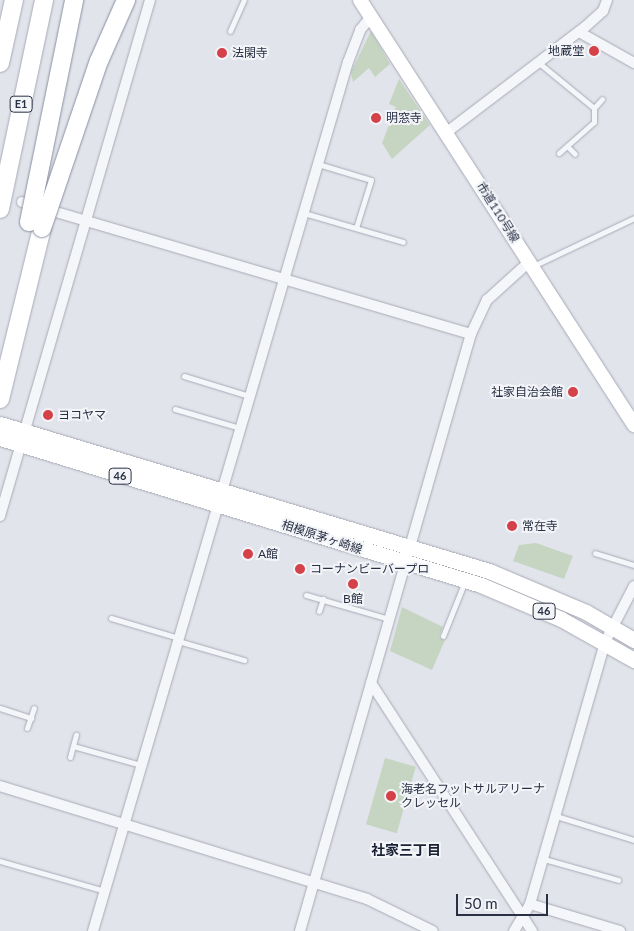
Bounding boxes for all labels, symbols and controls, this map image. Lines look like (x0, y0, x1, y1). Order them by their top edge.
place label: 地蔵堂 (548, 44, 584, 58)
marker: 地蔵堂 (588, 45, 600, 57)
place label: 法閑寺 (232, 46, 268, 60)
marker: 法閑寺 (216, 47, 228, 59)
road number: E1 (8, 96, 34, 112)
place label: 明窓寺 (386, 111, 422, 125)
marker: 明窓寺 (370, 112, 382, 124)
street label: 市道110号線 (474, 179, 522, 245)
place label: 社家自治会館 (491, 385, 563, 399)
marker: 社家自治会館 (567, 386, 579, 398)
place label: ヨコヤマ (58, 408, 106, 422)
marker: ヨコヤマ (42, 409, 54, 421)
road number: 46 (108, 468, 132, 484)
street label: 相模原茅ヶ崎線 (280, 517, 364, 557)
place label: 常在寺 (522, 519, 558, 533)
marker: 常在寺 (506, 520, 518, 532)
place label: A館 (258, 547, 278, 561)
marker: A館 (242, 548, 254, 560)
place label: コーナンビーバープロ (310, 562, 430, 576)
marker: コーナンビーバープロ (294, 563, 306, 575)
marker: B館 (347, 578, 359, 590)
place label: B館 (343, 592, 363, 606)
road number: 46 (532, 602, 556, 620)
place label: 海老名フットサルアリーナ クレッセル (401, 782, 545, 810)
marker: 海老名フットサルアリーナ クレッセル (385, 790, 397, 802)
district label: 社家三丁目 (371, 842, 441, 858)
scale bar (459, 884, 552, 916)
text: 50 m (464, 894, 498, 912)

